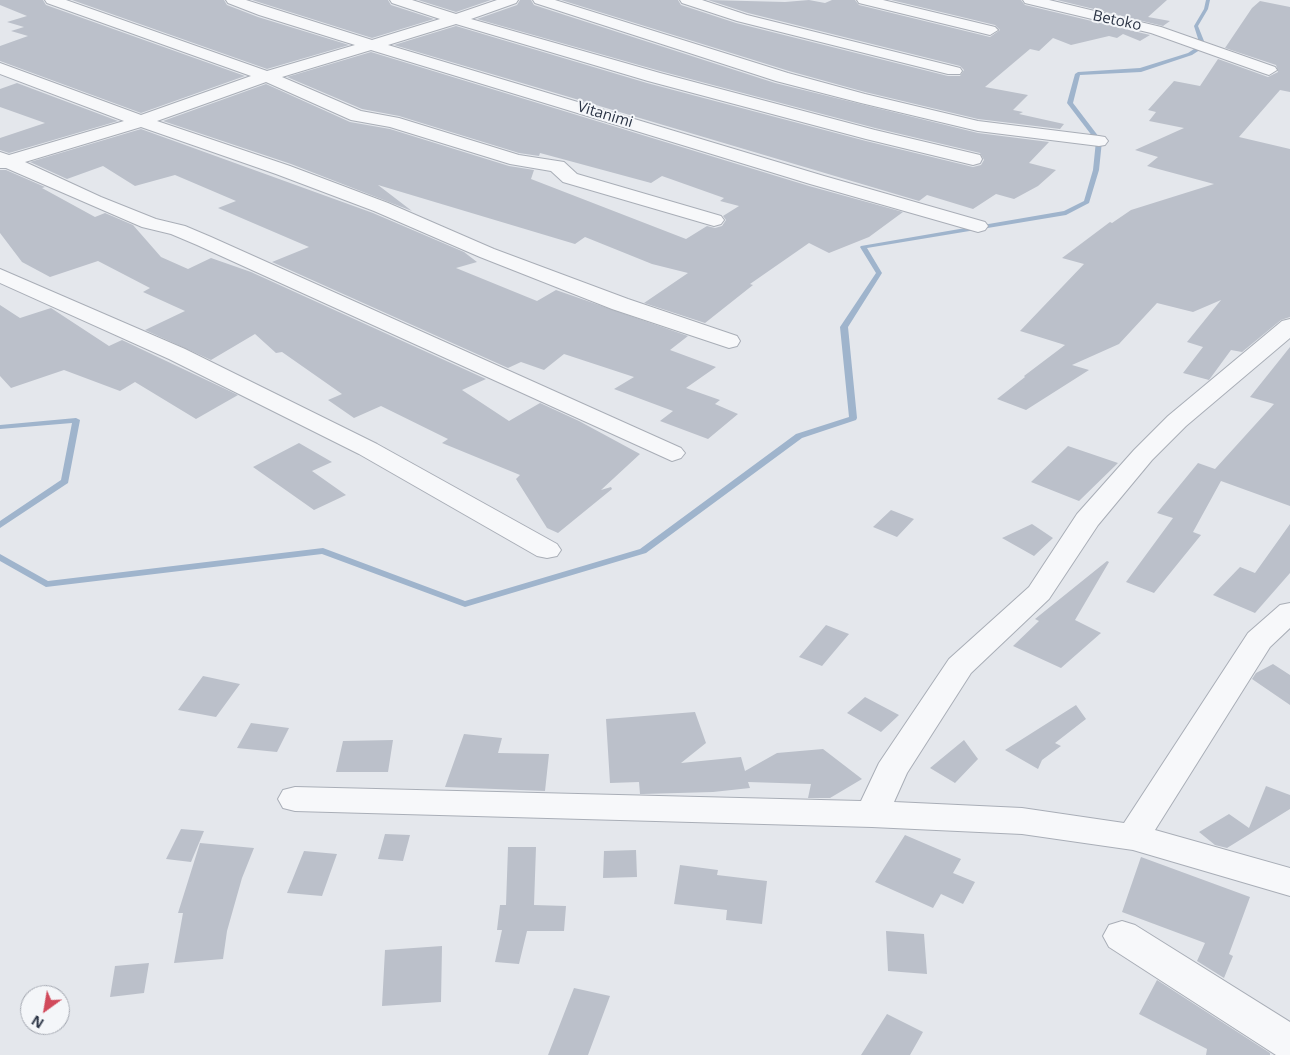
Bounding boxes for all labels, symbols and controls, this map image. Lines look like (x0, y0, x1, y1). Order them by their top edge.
street label: Betoko (1091, 7, 1143, 35)
street label: Vitanimi (575, 98, 635, 132)
north arrow (20, 985, 70, 1035)
text: N (27, 1011, 47, 1033)

